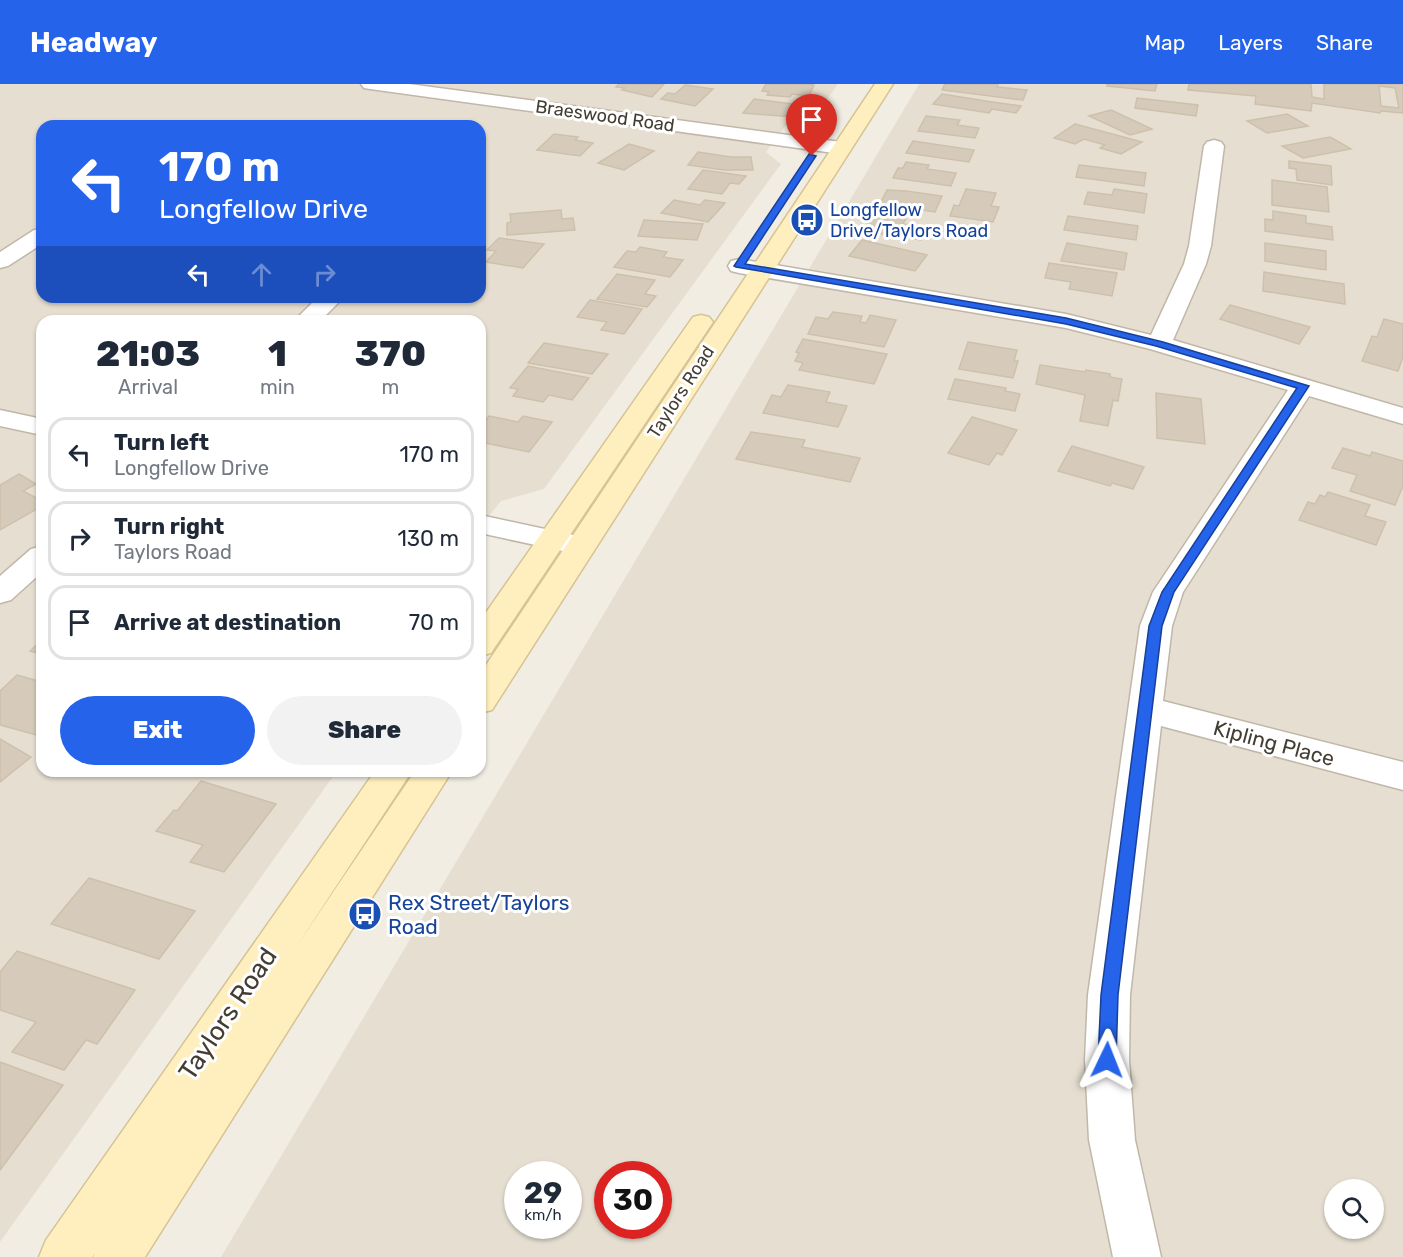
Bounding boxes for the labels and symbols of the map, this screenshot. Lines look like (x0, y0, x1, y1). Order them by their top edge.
pin (786, 94, 837, 156)
street label: Braeswood Road (534, 95, 676, 137)
place label: Longfellow Drive/Taylors Road (830, 199, 988, 242)
bus stop icon: Longfellow Drive/Taylors Road (789, 202, 825, 238)
street label: Taylors Road (643, 341, 719, 443)
street label: Kipling Place (1211, 715, 1337, 771)
place label: Rex Street/Taylors Road (388, 890, 569, 939)
bus stop icon: Rex Street/Taylors Road (347, 896, 383, 932)
street label: Taylors Road (172, 942, 284, 1086)
position arrow (1075, 1028, 1139, 1092)
speed limit sign: 30 (594, 1161, 672, 1239)

